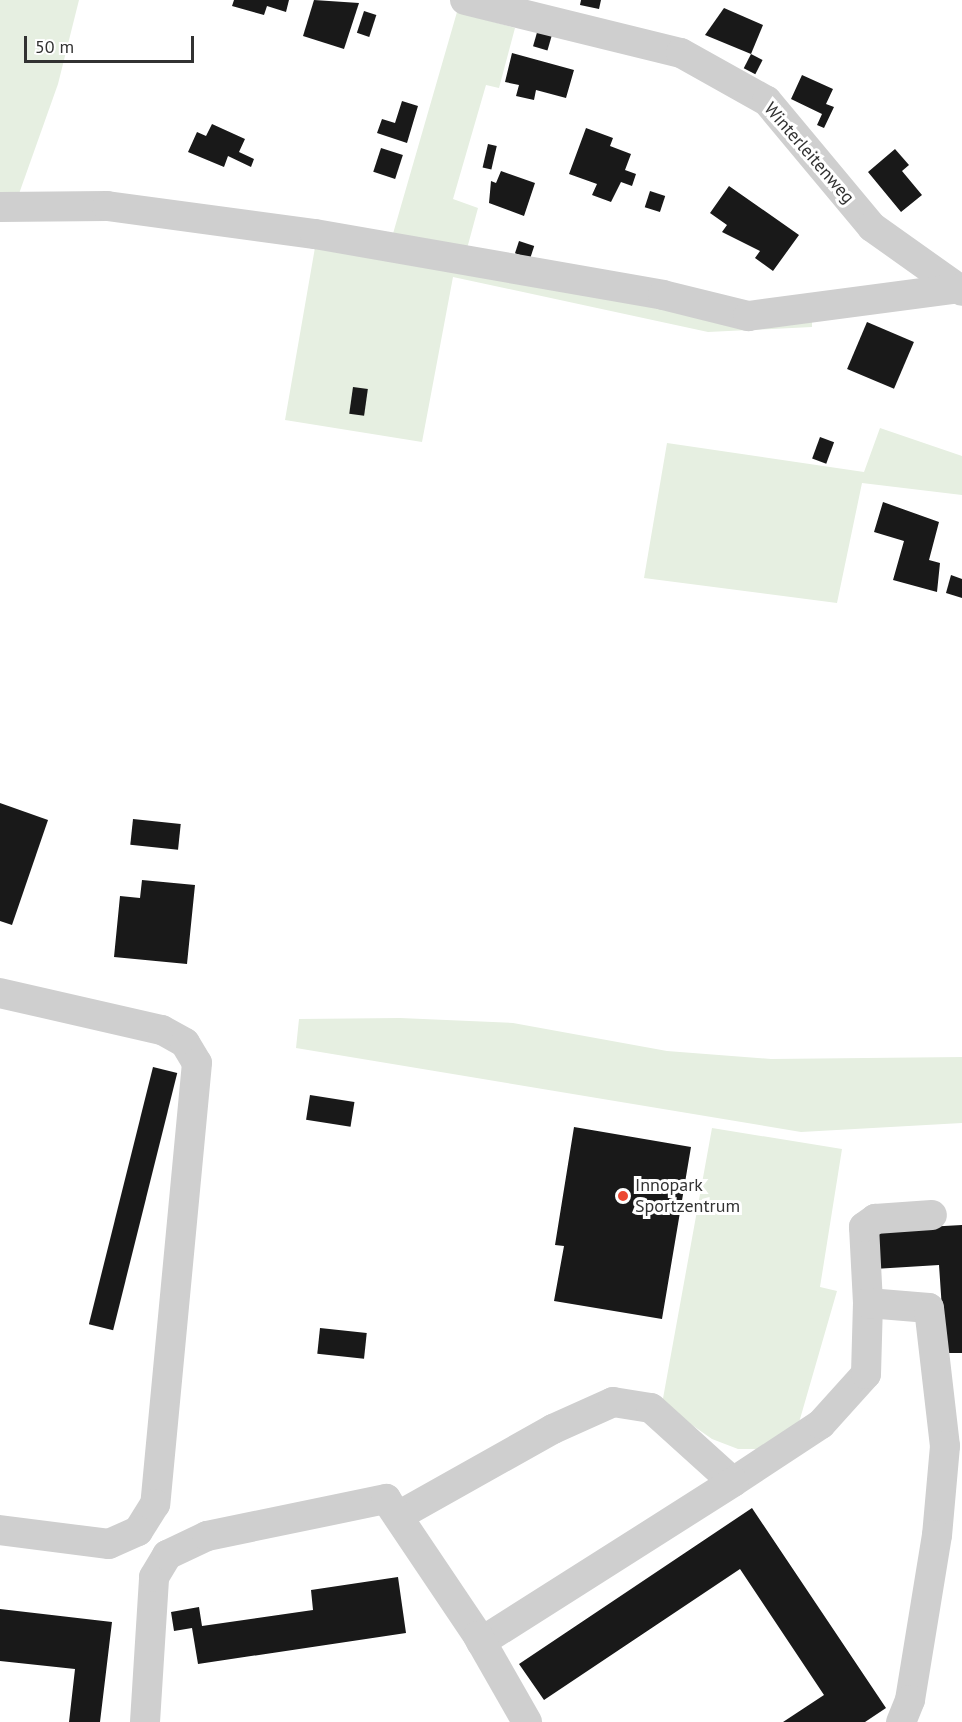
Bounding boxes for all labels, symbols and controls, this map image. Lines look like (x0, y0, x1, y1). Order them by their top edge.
scale bar (27, 24, 196, 62)
text: 50 m (35, 35, 74, 58)
street label: Winterleitenweg (759, 98, 859, 208)
place label: Innopark Sportzentrum (635, 1175, 740, 1218)
marker: Innopark Sportzentrum (616, 1189, 630, 1203)

